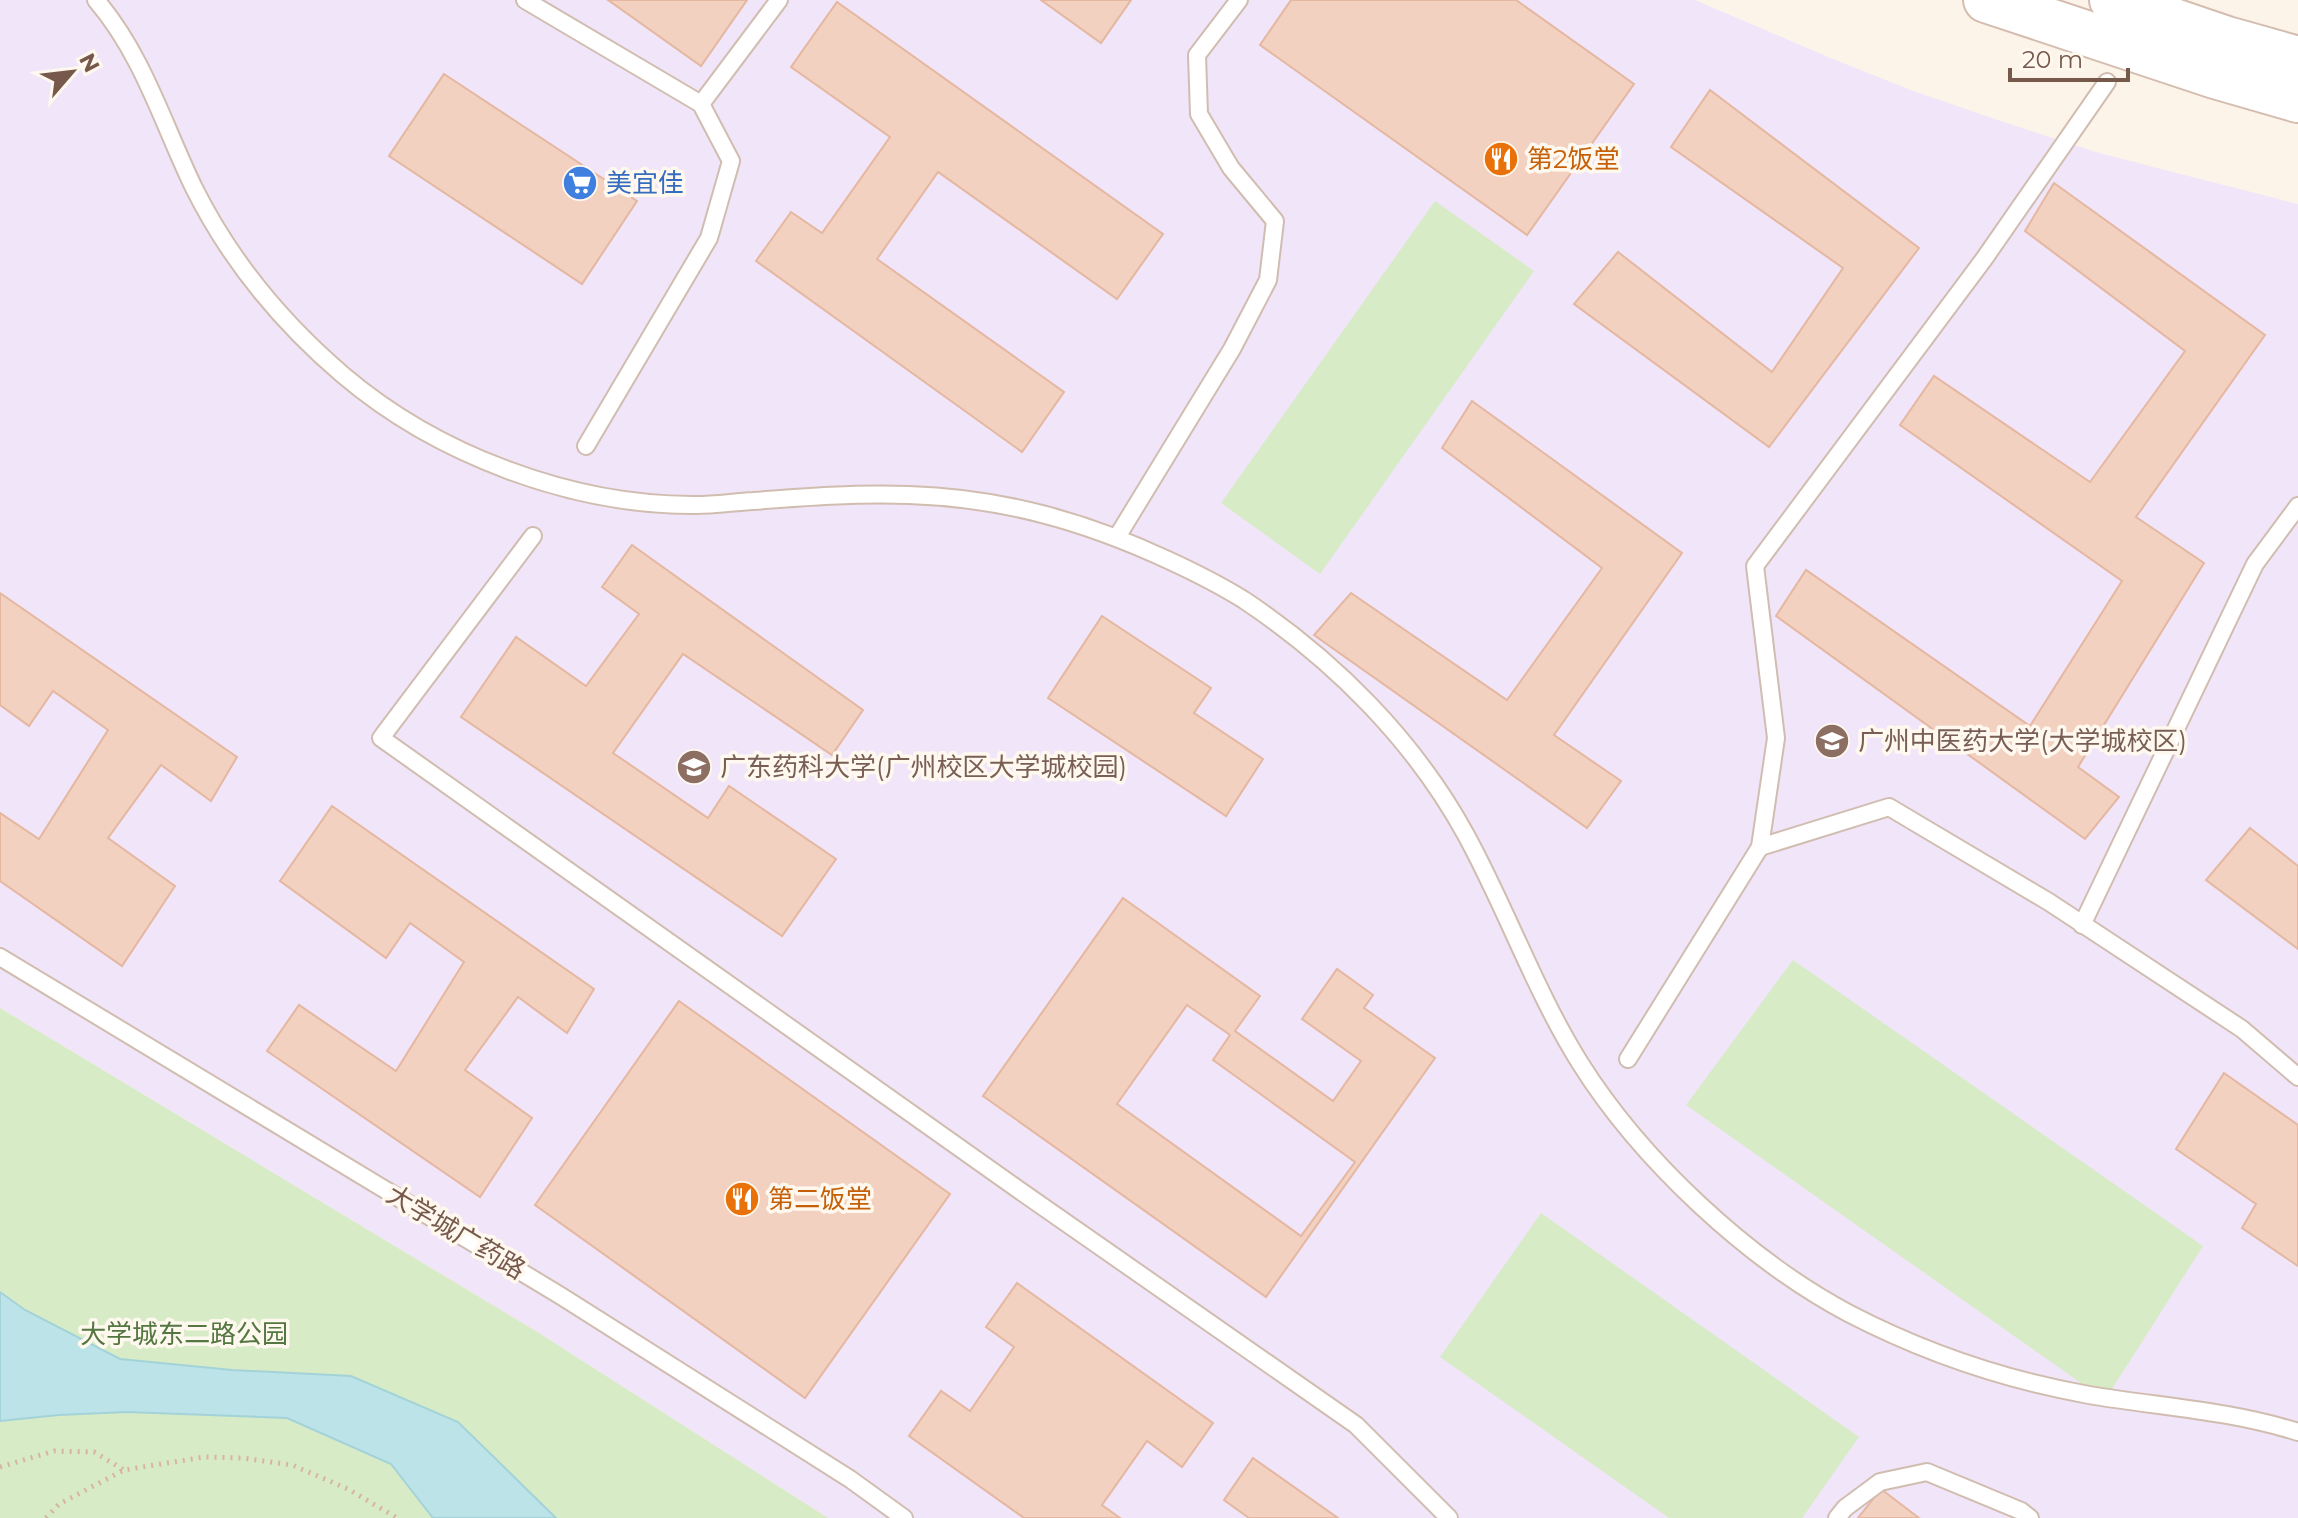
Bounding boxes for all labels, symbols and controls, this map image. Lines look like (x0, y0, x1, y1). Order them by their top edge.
north arrow (32, 32, 112, 112)
scale bar (2010, 32, 2128, 82)
text: 20 m (2022, 45, 2083, 74)
text: N (73, 49, 105, 77)
restaurant icon: 第2饭堂 (1482, 140, 1520, 178)
place label: 第2饭堂 (1527, 143, 1620, 175)
supermarket icon: 美宜佳 (561, 164, 599, 202)
place label: 美宜佳 (606, 167, 684, 199)
school or university icon: 广州中医药大学(大学城校区) (1813, 722, 1851, 760)
place label: 广州中医药大学(大学城校区) (1858, 725, 2187, 757)
school or university icon: 广东药科大学(广州校区大学城校园) (675, 748, 713, 786)
place label: 广东药科大学(广州校区大学城校园) (720, 751, 1127, 783)
street label: 大学城广药路 (381, 1178, 531, 1286)
restaurant icon: 第二饭堂 (723, 1180, 761, 1218)
place label: 第二饭堂 (768, 1183, 872, 1215)
park label: 大学城东二路公园 (80, 1318, 288, 1350)

